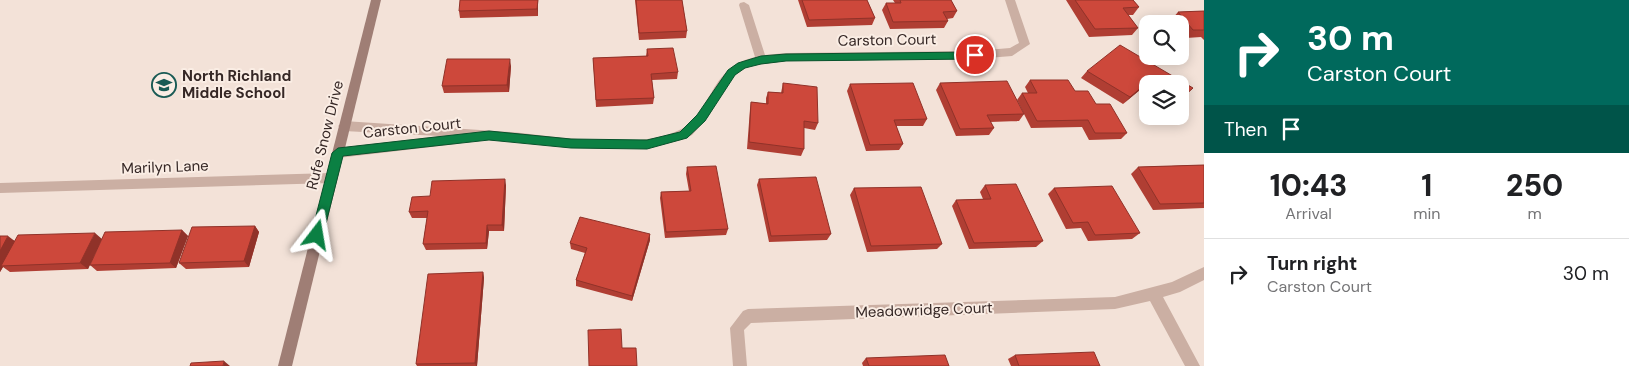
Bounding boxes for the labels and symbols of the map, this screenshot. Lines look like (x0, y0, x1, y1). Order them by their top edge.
street label: Carston Court (838, 29, 937, 51)
pin (954, 34, 996, 76)
place label: North Richland Middle School (182, 66, 291, 103)
school or university icon: North Richland Middle School (151, 72, 177, 98)
street label: Rufe Snow Drive (302, 78, 348, 192)
street label: Carston Court (362, 113, 462, 143)
street label: Marilyn Lane (121, 155, 209, 179)
position arrow (290, 208, 342, 260)
street label: Meadowridge Court (855, 298, 993, 322)

